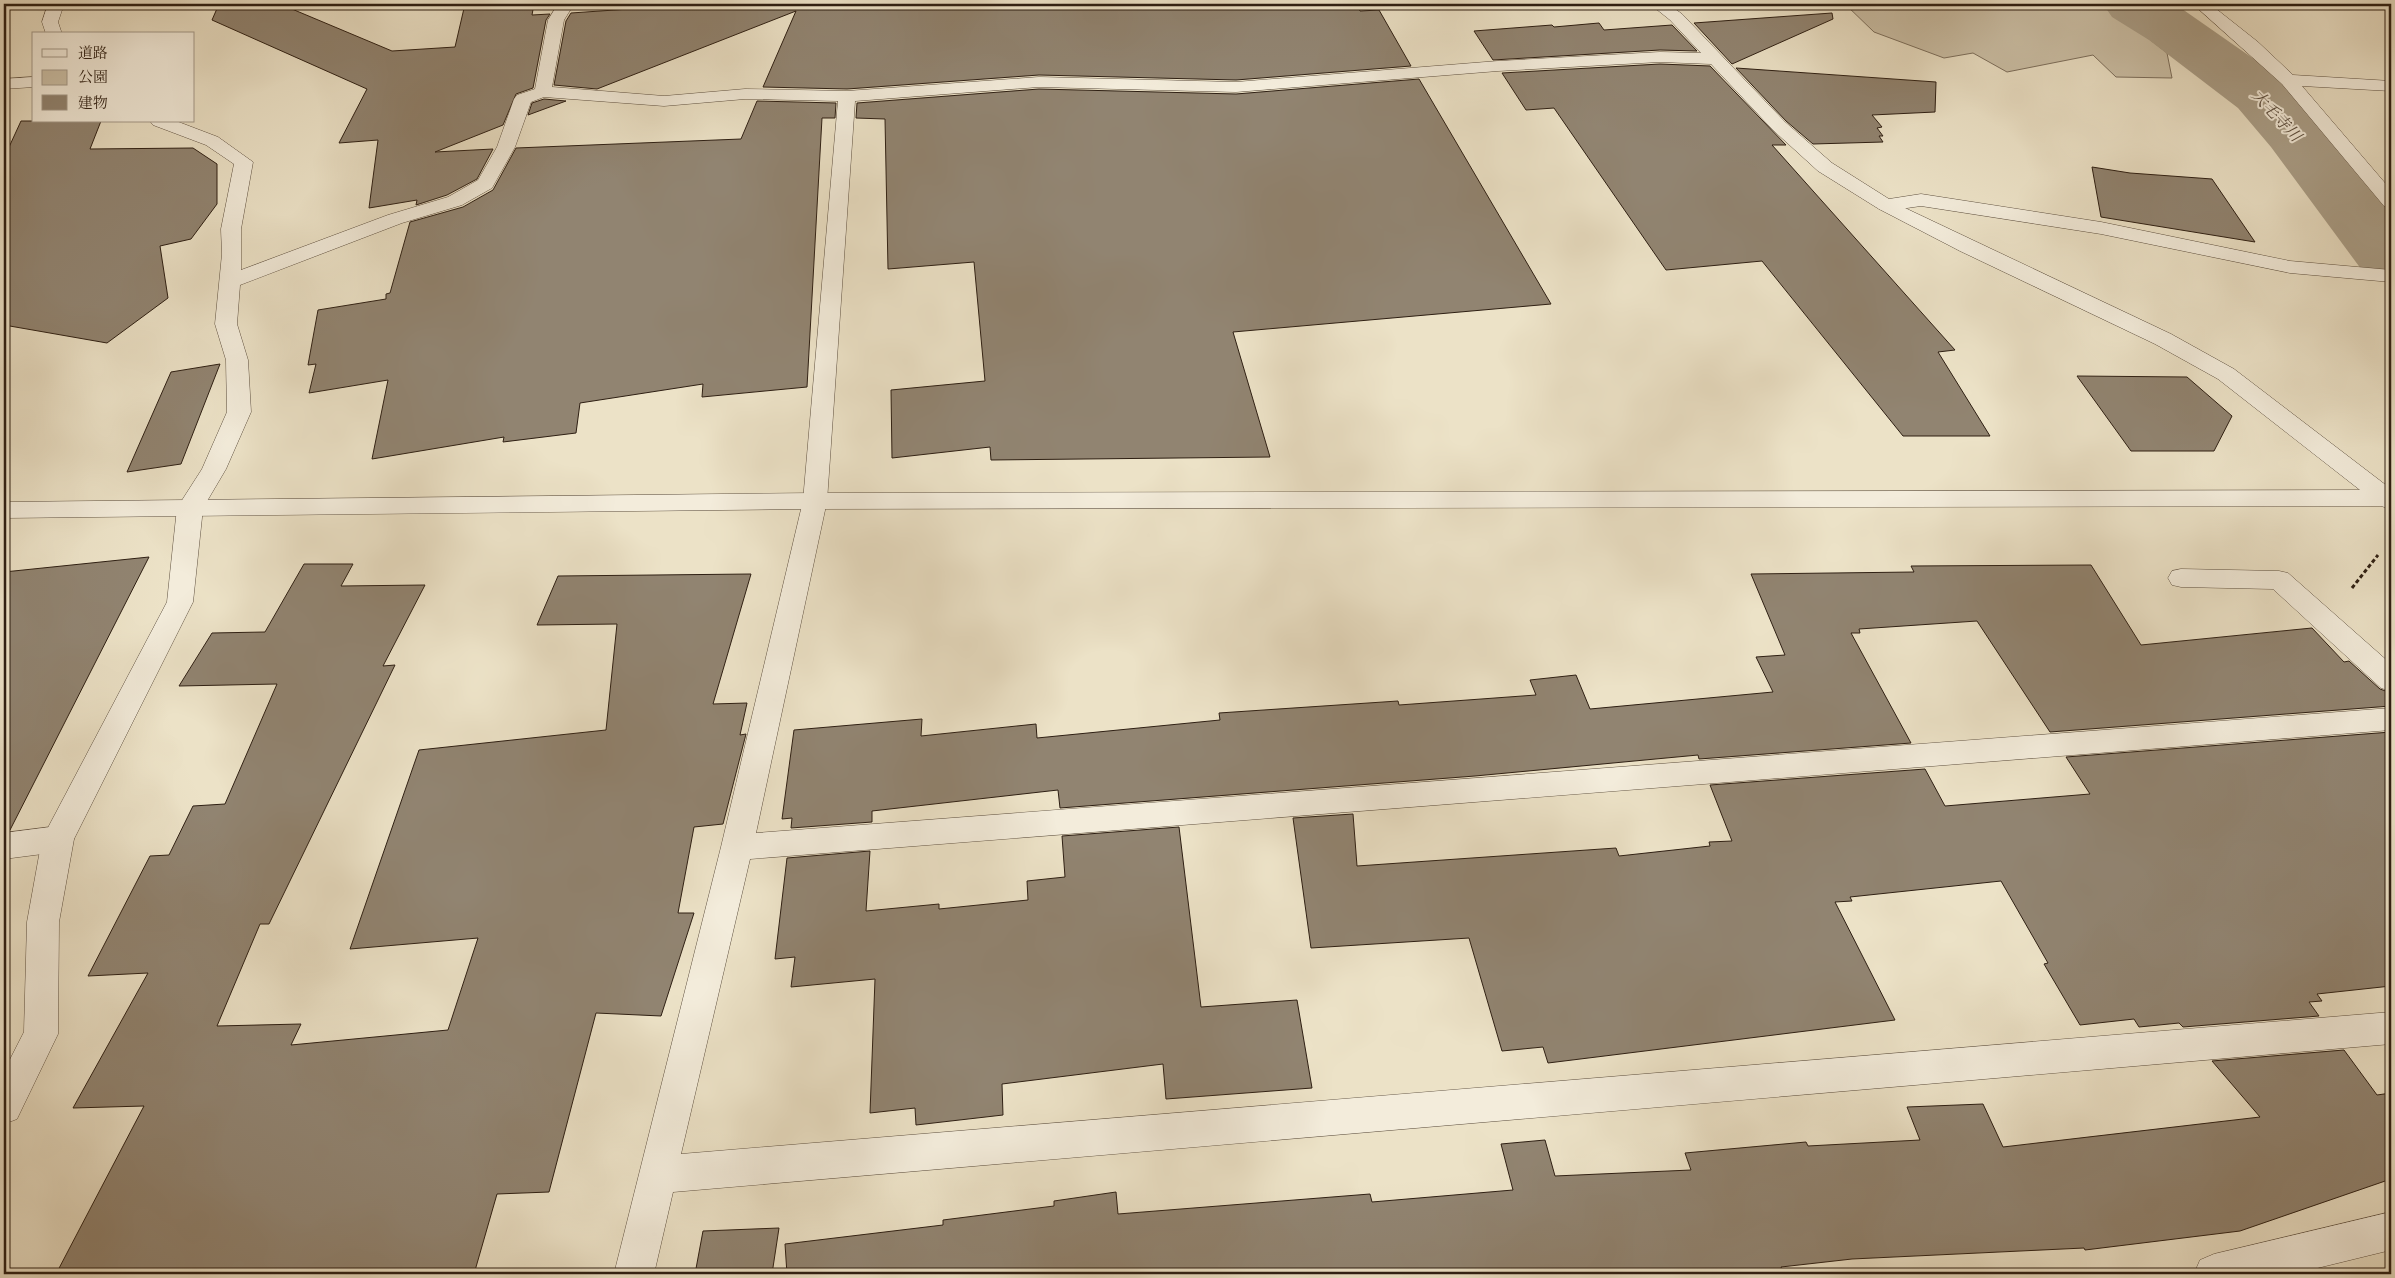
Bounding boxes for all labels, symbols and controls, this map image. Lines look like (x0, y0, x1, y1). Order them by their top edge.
legend (32, 32, 195, 122)
text: 道路 (78, 43, 108, 63)
text: 公園 (78, 67, 108, 87)
water label: 大毛寺川 (2246, 85, 2307, 148)
text: 建物 (78, 93, 108, 113)

